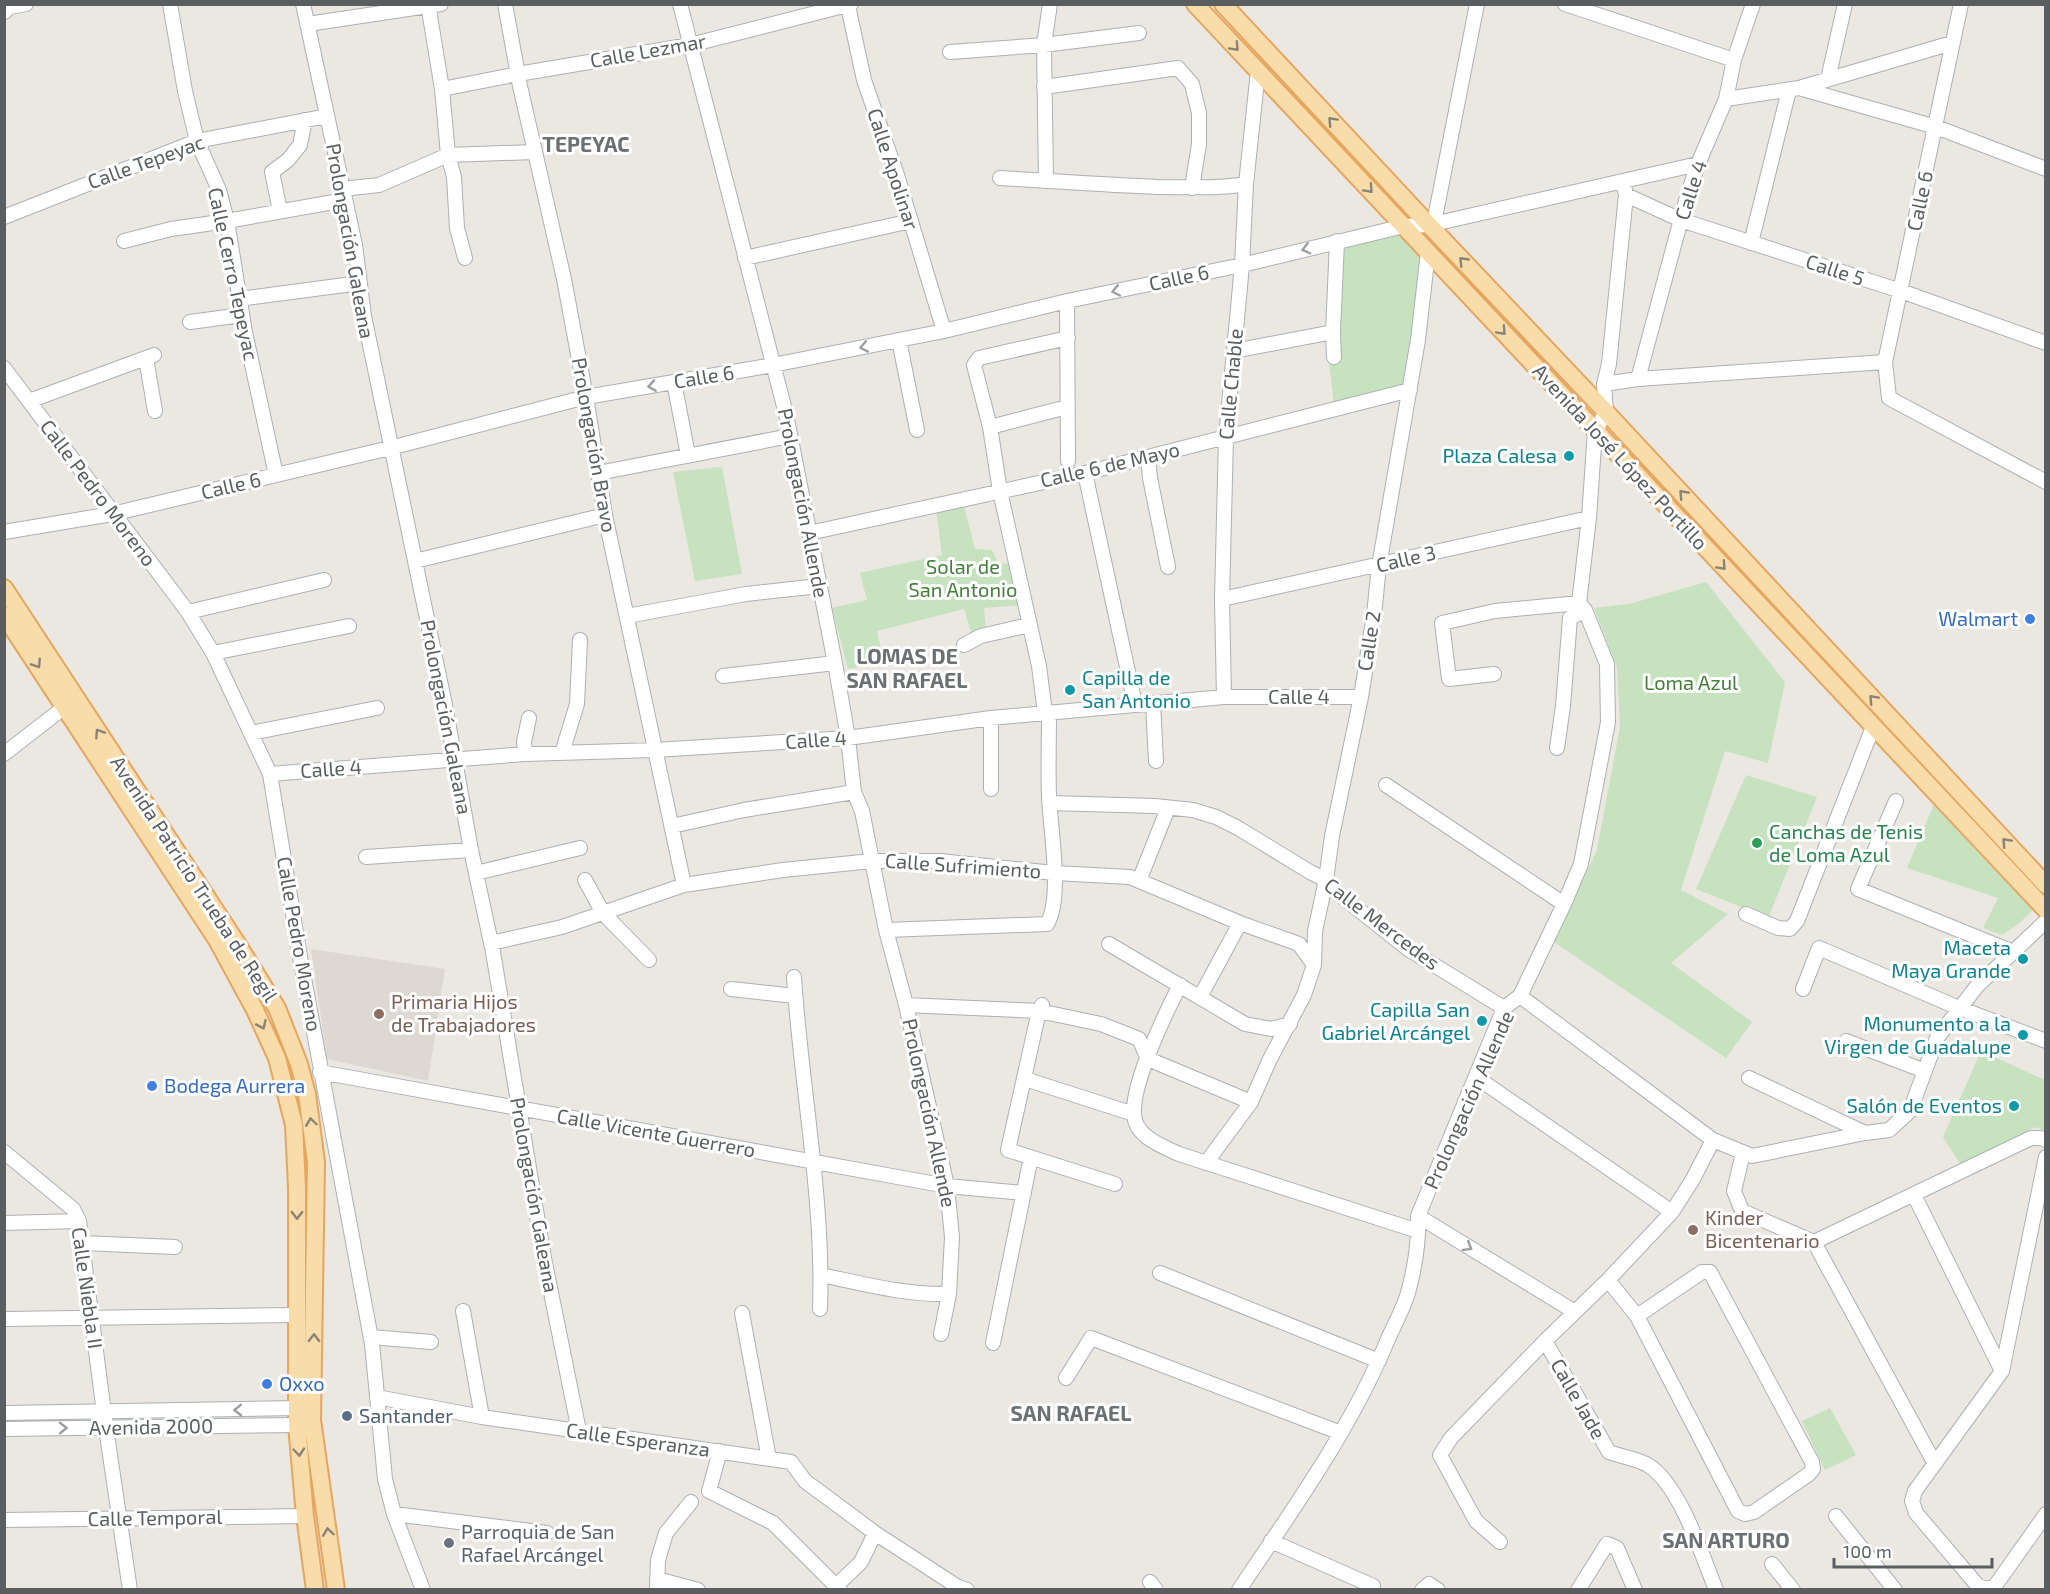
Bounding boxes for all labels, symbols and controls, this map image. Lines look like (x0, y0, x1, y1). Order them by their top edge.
street label: Calle Lezmar (588, 28, 708, 72)
one-way arrow (1228, 40, 1239, 51)
street label: Calle Apolinar (863, 105, 925, 232)
one-way arrow (1328, 117, 1339, 128)
street label: Calle Tepeyac (84, 129, 208, 193)
district label: TEPEYAC (542, 131, 630, 156)
street label: Prolongación Galeana (322, 141, 380, 340)
street label: Calle 4 (1669, 157, 1711, 223)
street label: Calle 6 (1901, 169, 1937, 233)
one-way arrow (1362, 181, 1373, 192)
street label: Calle Cerro Tepeyac (204, 185, 264, 363)
one-way arrow (1302, 241, 1312, 254)
street label: Calle 5 (1803, 248, 1868, 290)
one-way arrow (1459, 257, 1470, 268)
street label: Calle 6 (1147, 259, 1211, 295)
one-way arrow (1111, 284, 1121, 297)
one-way arrow (1495, 324, 1506, 335)
street label: Calle Chable (1213, 327, 1247, 441)
one-way arrow (860, 340, 870, 353)
street label: Prolongación Bravo (568, 355, 622, 534)
street label: Avenida José López Portillo (1528, 358, 1713, 554)
street label: Calle 6 (672, 359, 736, 393)
one-way arrow (647, 379, 657, 391)
street label: Prolongación Allende (774, 406, 834, 600)
street label: Calle Pedro Moreno (36, 414, 162, 570)
street label: Calle 6 de Mayo (1038, 436, 1182, 492)
place label: Plaza Calesa (1442, 443, 1557, 467)
marker: Plaza Calesa (1562, 449, 1576, 463)
street label: Calle 6 (198, 466, 263, 504)
one-way arrow (1679, 491, 1690, 501)
street label: Calle 3 (1374, 540, 1438, 577)
park label: Solar de San Antonio (909, 554, 1017, 601)
one-way arrow (1715, 559, 1726, 569)
place label: Walmart (1938, 606, 2018, 630)
street label: Calle 2 (1351, 609, 1385, 673)
marker: Walmart (2023, 612, 2037, 626)
street label: Prolongación Galeana (416, 617, 478, 816)
district label: LOMAS DE SAN RAFAEL (847, 643, 967, 692)
one-way arrow (30, 657, 41, 668)
place label: Capilla de San Antonio (1082, 665, 1191, 712)
park label: Loma Azul (1644, 670, 1738, 694)
marker: Capilla de San Antonio (1063, 683, 1077, 697)
street label: Calle 4 (1268, 684, 1330, 708)
one-way arrow (1869, 695, 1880, 705)
street label: Calle 4 (784, 725, 848, 753)
one-way arrow (95, 729, 107, 739)
street label: Avenida Patricio Trueba de Regil (106, 751, 284, 1006)
street label: Calle 4 (299, 754, 363, 782)
place label: Canchas de Tenis de Loma Azul (1769, 819, 1923, 866)
marker: Canchas de Tenis de Loma Azul (1750, 836, 1764, 850)
one-way arrow (2002, 838, 2013, 848)
street label: Calle Sufrimiento (884, 848, 1042, 882)
street label: Calle Pedro Moreno (273, 854, 327, 1033)
street label: Calle Mercedes (1320, 872, 1445, 974)
place label: Maceta Maya Grande (1891, 935, 2011, 982)
marker: Maceta Maya Grande (2016, 952, 2030, 966)
place label: Primaria Hijos de Trabajadores (391, 989, 536, 1036)
place label: Capilla San Gabriel Arcángel (1322, 997, 1470, 1044)
marker: Primaria Hijos de Trabajadores (372, 1007, 386, 1021)
street label: Prolongación Allende (1418, 1007, 1518, 1192)
place label: Monumento a la Virgen de Guadalupe (1824, 1011, 2011, 1058)
marker: Capilla San Gabriel Arcángel (1475, 1014, 1489, 1028)
street label: Prolongación Allende (898, 1016, 962, 1209)
one-way arrow (255, 1019, 267, 1030)
marker: Monumento a la Virgen de Guadalupe (2016, 1028, 2030, 1042)
place label: Bodega Aurrera (164, 1073, 305, 1097)
marker: Bodega Aurrera (145, 1079, 159, 1093)
place label: Salón de Eventos (1847, 1093, 2002, 1117)
street label: Prolongación Galeana (506, 1095, 564, 1294)
marker: Salón de Eventos (2007, 1099, 2021, 1113)
street label: Calle Vicente Guerrero (555, 1103, 757, 1161)
one-way arrow (306, 1117, 318, 1127)
place label: Kinder Bicentenario (1705, 1205, 1820, 1252)
one-way arrow (291, 1210, 303, 1219)
marker: Kinder Bicentenario (1686, 1223, 1700, 1237)
street label: Calle Niebla II (68, 1226, 108, 1350)
one-way arrow (1462, 1239, 1472, 1251)
one-way arrow (307, 1333, 320, 1342)
street label: Calle Jade (1546, 1354, 1612, 1443)
place label: Oxxo (279, 1371, 325, 1395)
marker: Oxxo (260, 1377, 274, 1391)
district label: SAN RAFAEL (1011, 1400, 1131, 1425)
one-way arrow (233, 1403, 242, 1416)
place label: Santander (359, 1403, 453, 1427)
marker: Santander (340, 1409, 354, 1423)
street label: Avenida 2000 (89, 1413, 213, 1439)
street label: Calle Esperanza (565, 1417, 712, 1461)
one-way arrow (58, 1422, 67, 1434)
one-way arrow (292, 1447, 305, 1456)
street label: Calle Temporal (88, 1504, 223, 1530)
place label: Parroquia de San Rafael Arcángel (461, 1519, 615, 1566)
one-way arrow (323, 1527, 335, 1536)
district label: SAN ARTURO (1662, 1527, 1790, 1552)
scale bar (1834, 1531, 1992, 1569)
marker: Parroquia de San Rafael Arcángel (442, 1536, 456, 1550)
text: 100 m (1843, 1540, 1892, 1562)

